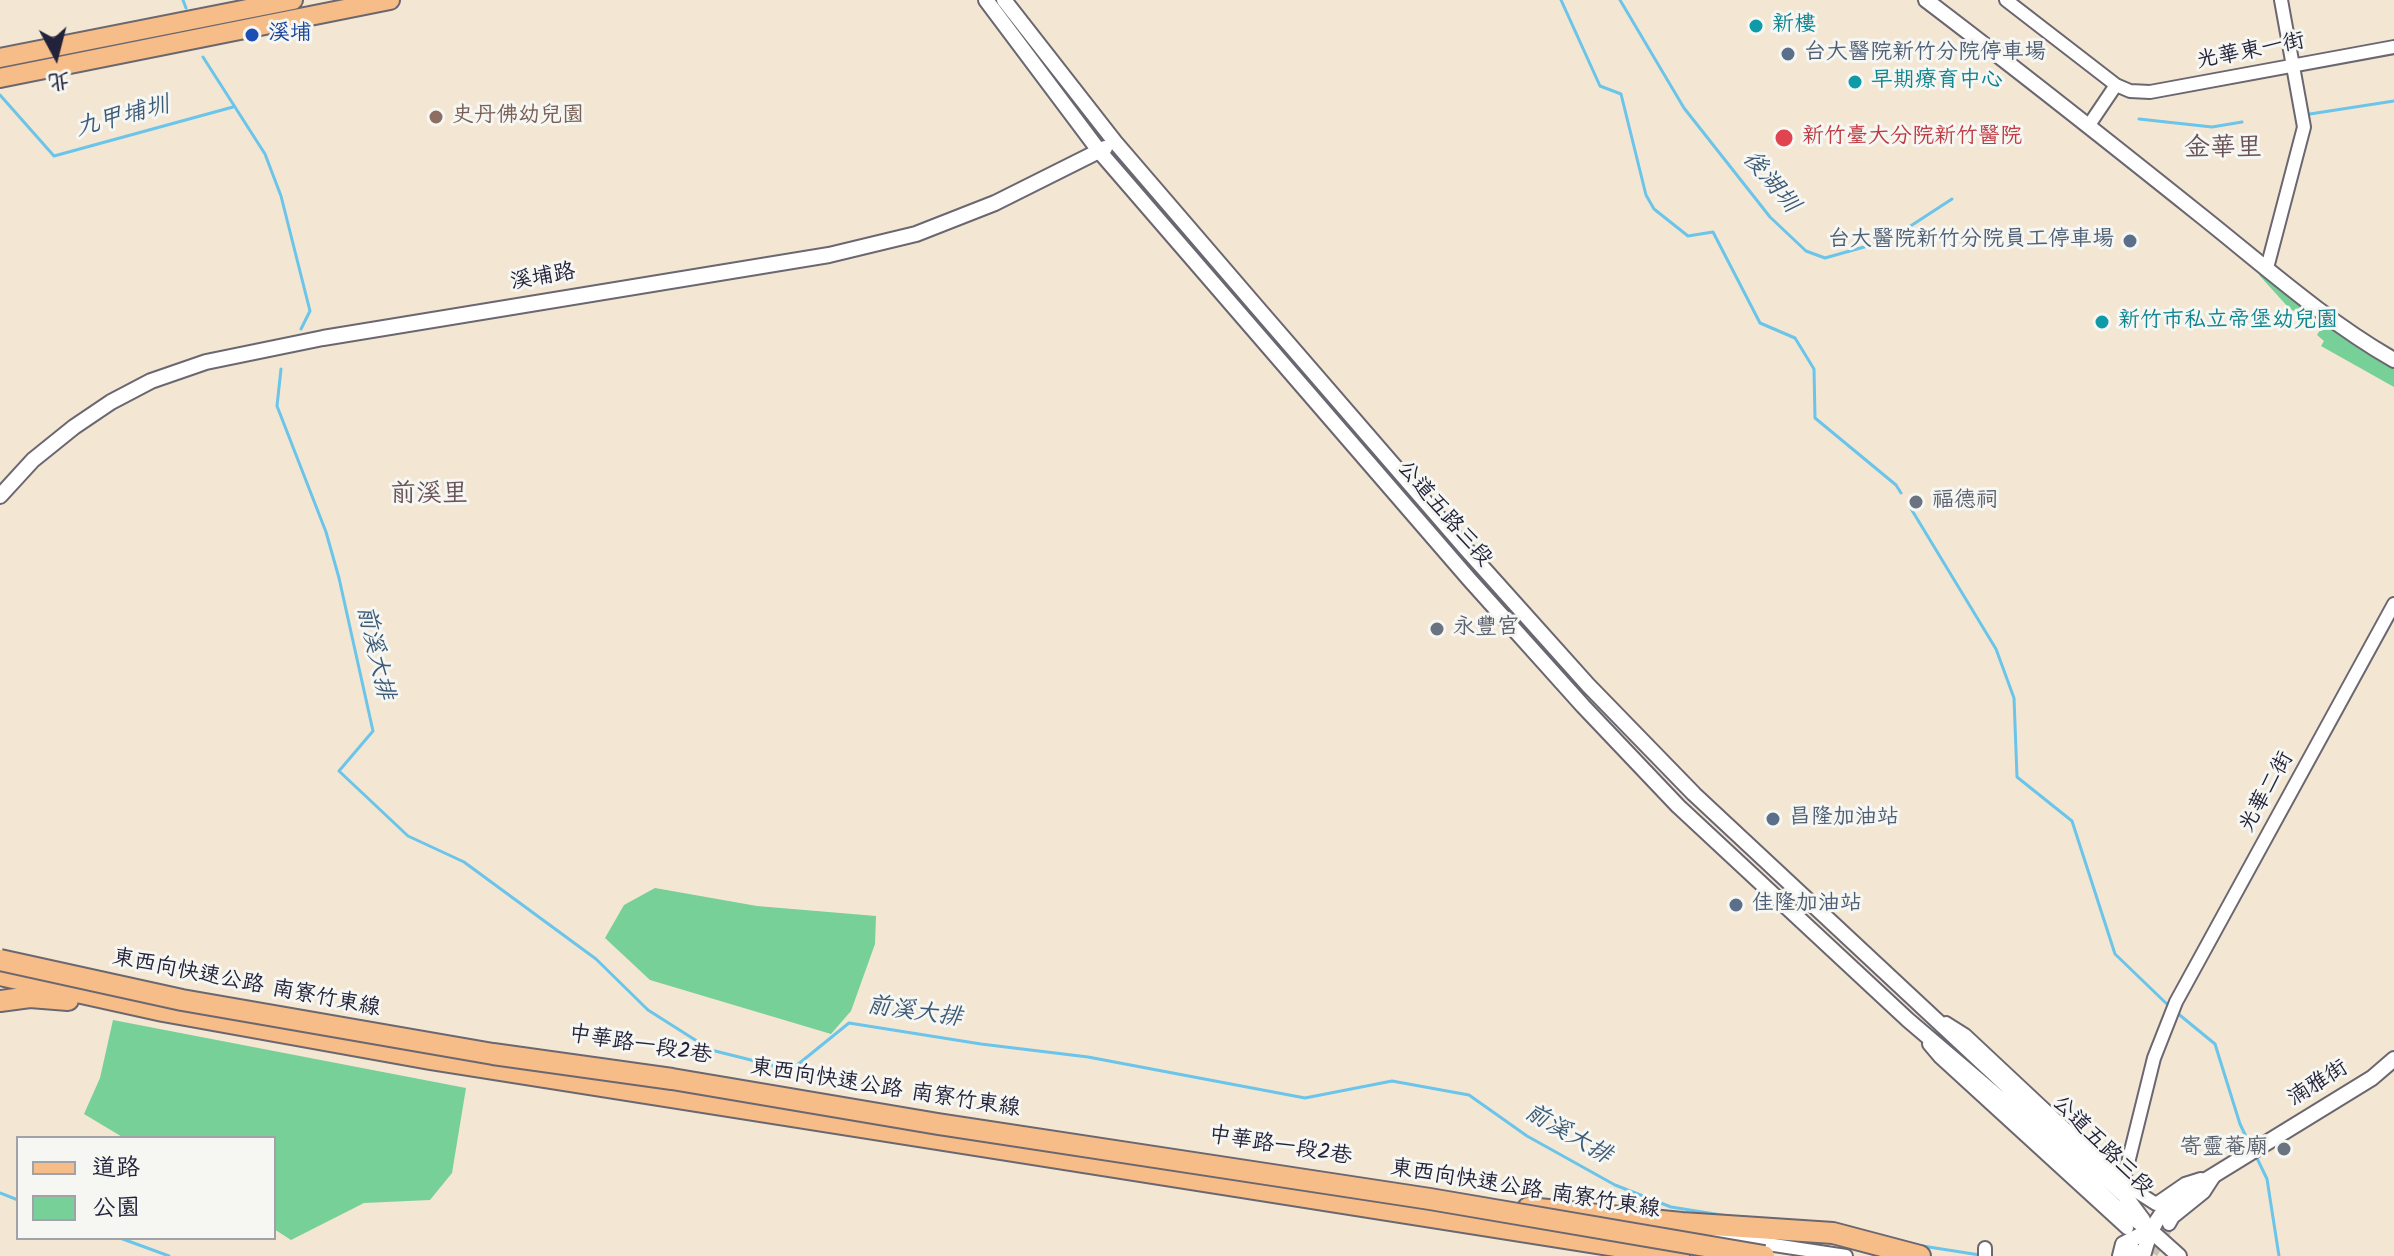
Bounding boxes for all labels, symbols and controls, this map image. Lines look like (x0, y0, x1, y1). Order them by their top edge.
place label: 新樓 (1772, 13, 1816, 39)
north arrow (16, 16, 96, 96)
marker: 新樓 (1747, 17, 1765, 35)
place label: 溪埔 (268, 22, 312, 48)
marker: 溪埔 (243, 26, 261, 44)
street label: 光華東一街 (2194, 30, 2308, 76)
place label: 台大醫院新竹分院停車場 (1804, 41, 2046, 67)
marker: 台大醫院新竹分院停車場 (1779, 45, 1797, 63)
text: 北 (46, 62, 72, 99)
place label: 早期療育中心 (1871, 69, 2003, 95)
marker: 早期療育中心 (1846, 73, 1864, 91)
water label: 九甲埔圳 (73, 93, 173, 145)
place label: 史丹佛幼兒園 (452, 104, 584, 130)
marker: 史丹佛幼兒園 (427, 108, 445, 126)
place label: 新竹臺大分院新竹醫院 (1802, 125, 2022, 151)
marker: 新竹臺大分院新竹醫院 (1773, 127, 1795, 149)
district label: 金華里 (2184, 135, 2262, 167)
water label: 後湖圳 (1735, 146, 1803, 220)
place label: 台大醫院新竹分院員工停車場 (1828, 228, 2114, 254)
marker: 台大醫院新竹分院員工停車場 (2121, 232, 2139, 250)
street label: 溪埔路 (508, 260, 578, 298)
place label: 新竹市私立帝堡幼兒園 (2118, 309, 2338, 335)
marker: 新竹市私立帝堡幼兒園 (2093, 313, 2111, 331)
street label: 公道五路三段 (1390, 457, 1496, 573)
district label: 前溪里 (390, 481, 468, 513)
place label: 福德祠 (1932, 489, 1998, 515)
marker: 福德祠 (1907, 493, 1925, 511)
water label: 前溪大排 (348, 603, 398, 703)
place label: 永豐宮 (1453, 616, 1519, 642)
marker: 永豐宮 (1428, 620, 1446, 638)
street label: 光華二街 (2235, 748, 2301, 838)
place label: 昌隆加油站 (1789, 806, 1899, 832)
marker: 昌隆加油站 (1764, 810, 1782, 828)
place label: 佳隆加油站 (1752, 892, 1862, 918)
marker: 佳隆加油站 (1727, 896, 1745, 914)
street label: 東西向快速公路 南寮竹東線 (110, 946, 382, 1024)
water label: 前溪大排 (864, 993, 964, 1035)
street label: 中華路一段2巷 (566, 1023, 714, 1071)
street label: 東西向快速公路 南寮竹東線 (748, 1056, 1022, 1124)
street label: 湳雅街 (2284, 1056, 2354, 1114)
street label: 公道五路三段 (2045, 1091, 2157, 1203)
water label: 前溪大排 (1518, 1100, 1616, 1172)
street label: 中華路一段2巷 (1206, 1124, 1354, 1172)
legend (16, 1136, 276, 1240)
place label: 寄靈菴廟 (2180, 1136, 2268, 1162)
marker: 寄靈菴廟 (2275, 1140, 2293, 1158)
text: 道路 (92, 1149, 140, 1188)
street label: 東西向快速公路 南寮竹東線 (1388, 1157, 1662, 1225)
text: 公園 (92, 1189, 140, 1228)

